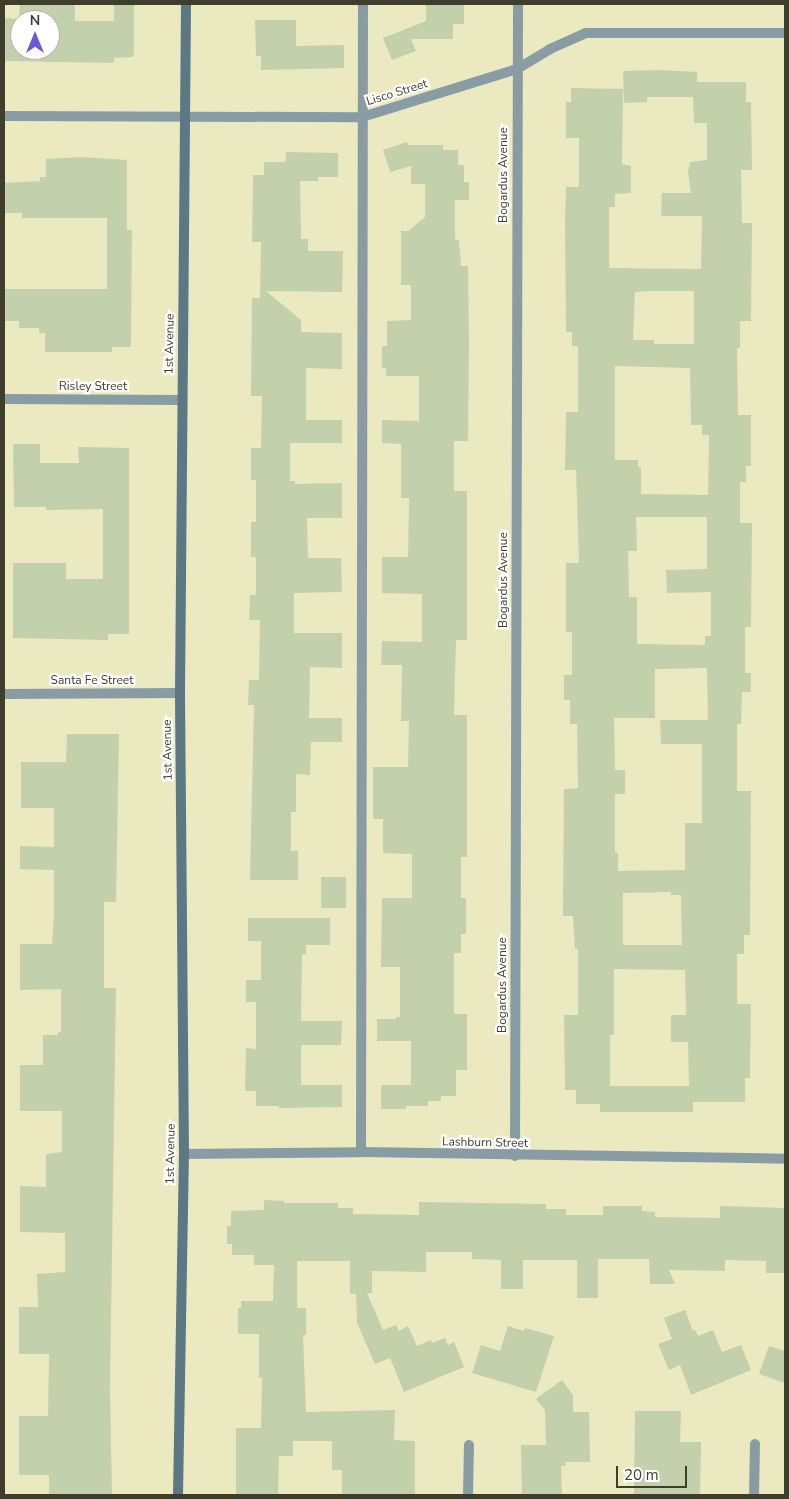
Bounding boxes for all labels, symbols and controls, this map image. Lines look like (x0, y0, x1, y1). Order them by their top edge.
north arrow (10, 10, 60, 60)
text: N (30, 11, 40, 30)
street label: Lisco Street (365, 77, 429, 109)
street label: Bogardus Avenue (497, 127, 511, 223)
street label: 1st Avenue (162, 313, 178, 375)
street label: Risley Street (59, 380, 127, 394)
street label: Bogardus Avenue (497, 532, 511, 628)
street label: Santa Fe Street (51, 674, 133, 688)
street label: 1st Avenue (160, 719, 176, 781)
street label: Bogardus Avenue (496, 937, 510, 1033)
street label: 1st Avenue (163, 1123, 179, 1185)
street label: Lashburn Street (442, 1135, 528, 1151)
scale bar (619, 1456, 690, 1488)
text: 20 m (624, 1465, 659, 1485)

